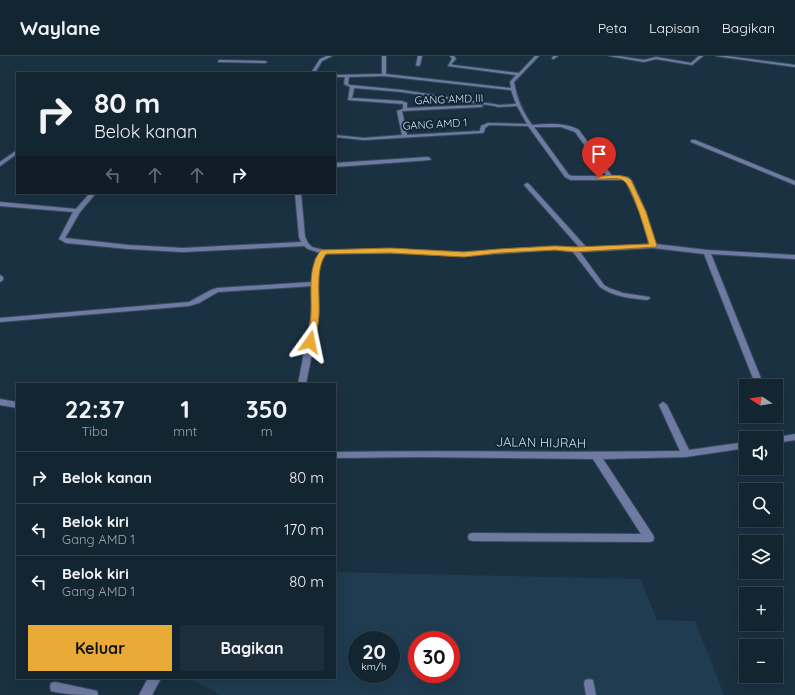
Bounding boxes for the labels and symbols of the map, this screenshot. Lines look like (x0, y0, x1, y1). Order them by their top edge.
street label: GANG AMD III (414, 91, 484, 107)
street label: GANG AMD 1 (402, 115, 468, 133)
pin (582, 137, 616, 178)
position arrow (289, 321, 331, 363)
north arrow (739, 379, 783, 423)
street label: JALAN HIJRAH (496, 433, 586, 451)
speed limit sign: 30 (408, 631, 460, 683)

